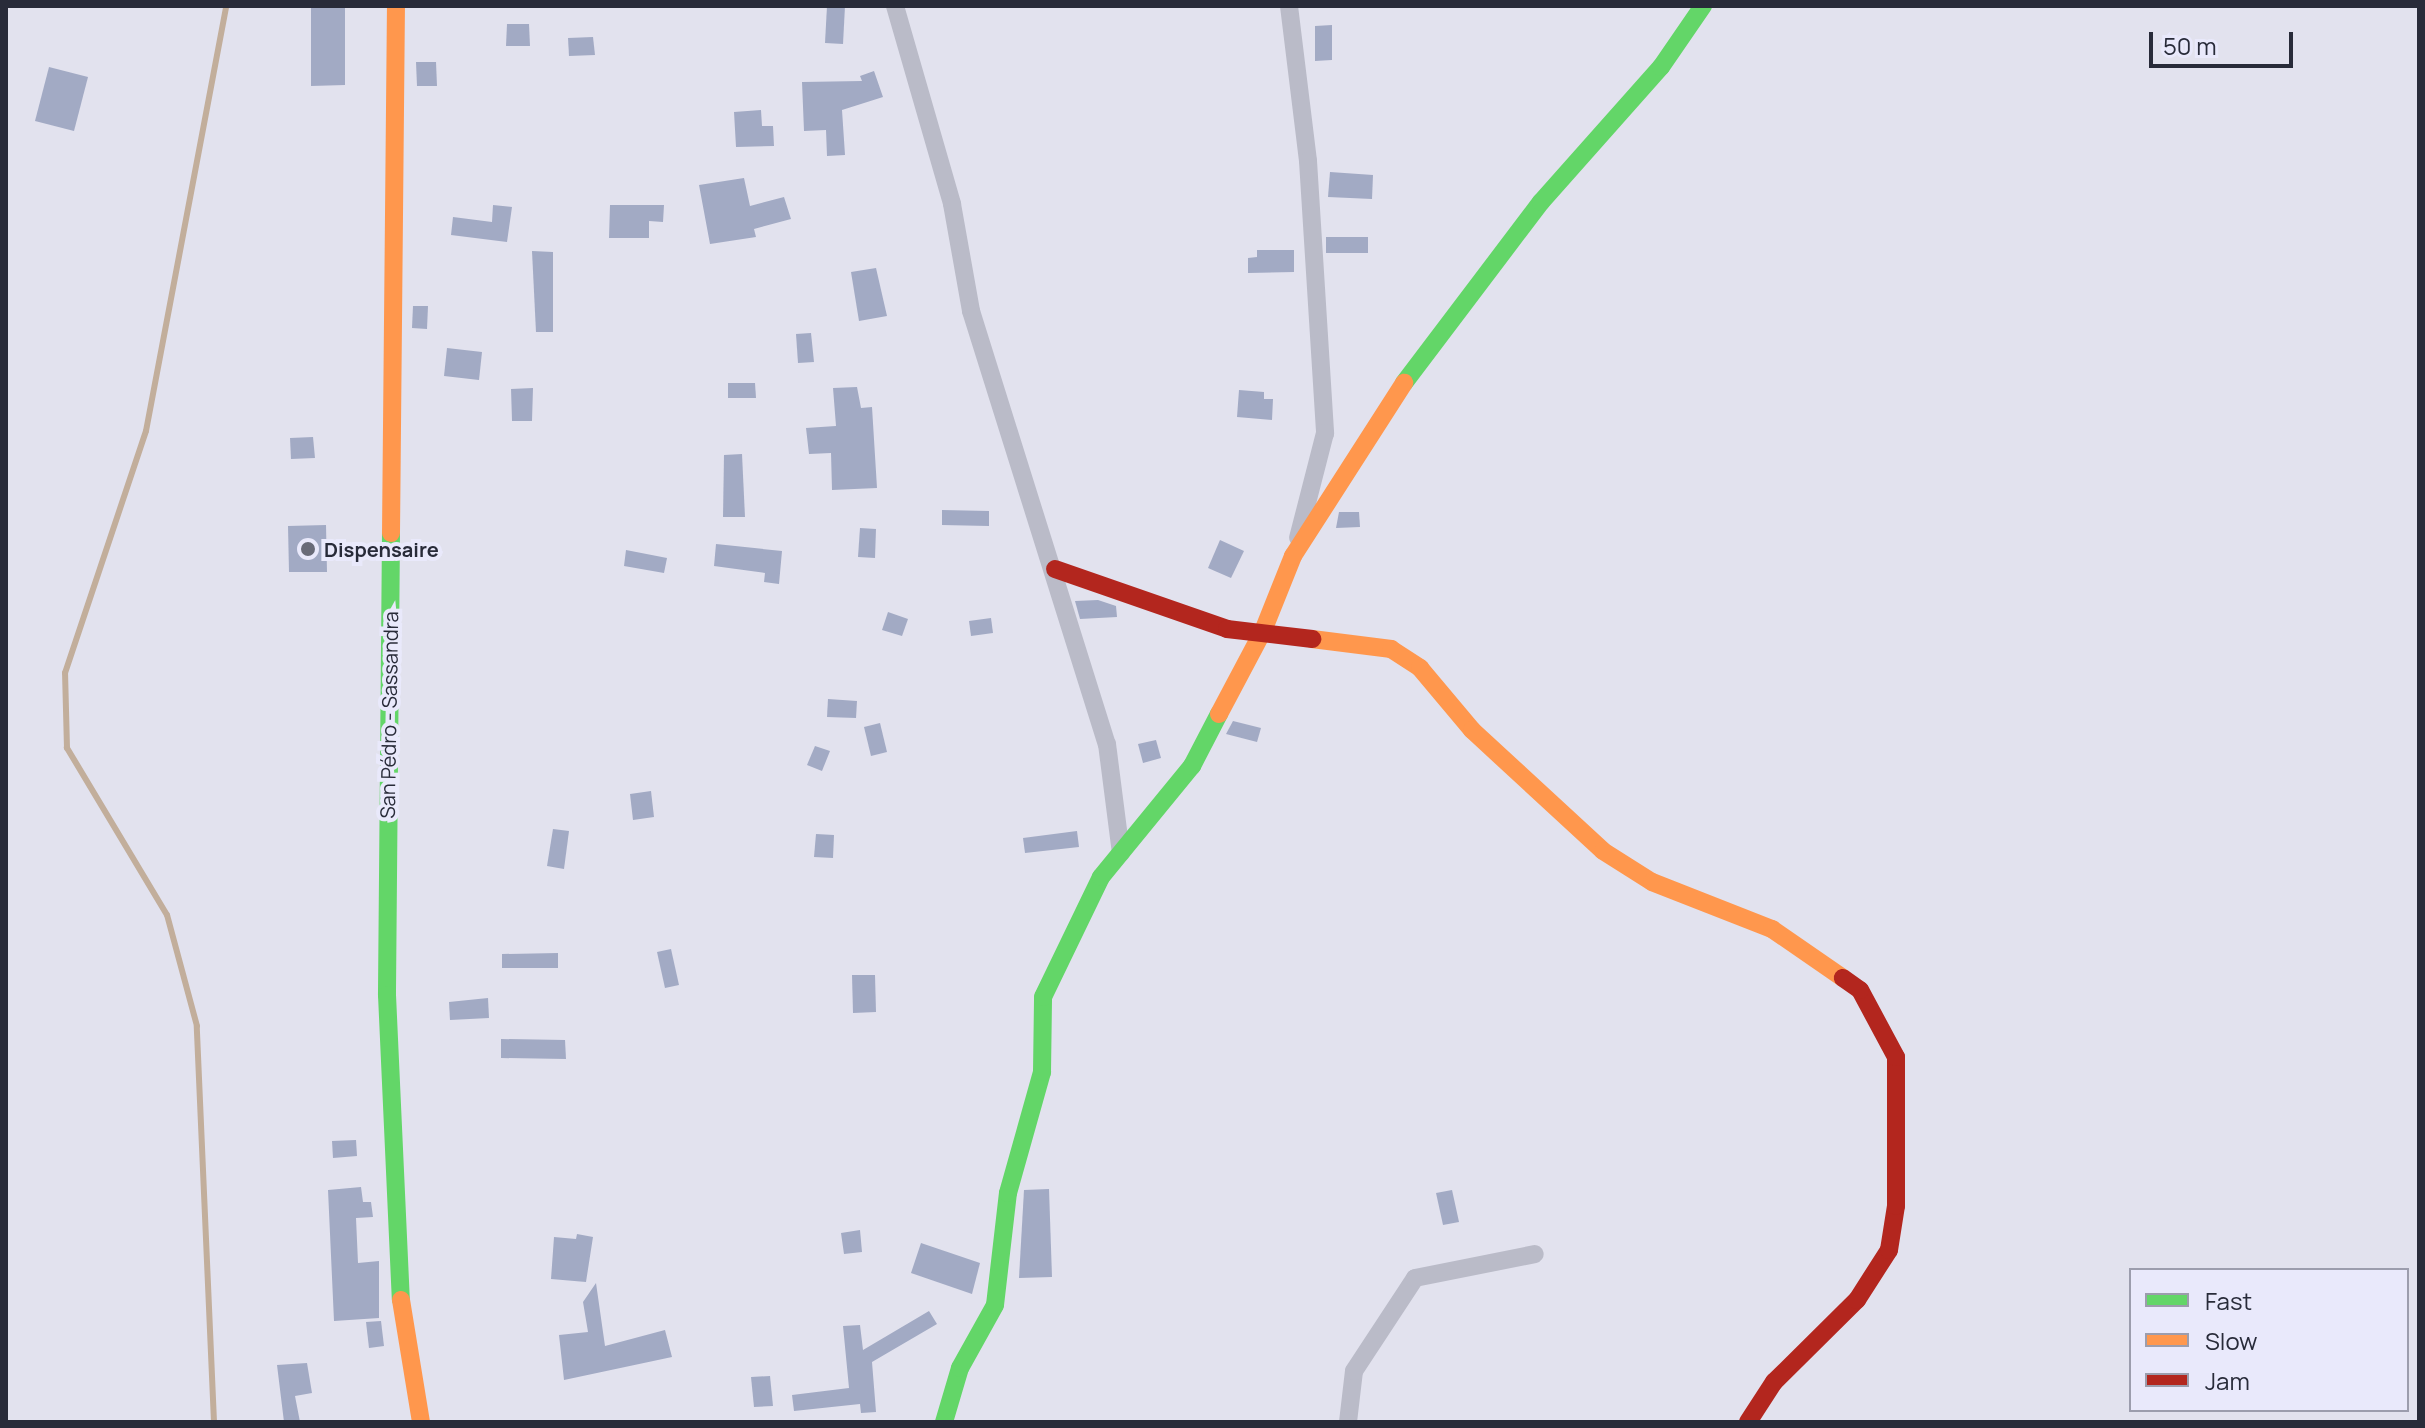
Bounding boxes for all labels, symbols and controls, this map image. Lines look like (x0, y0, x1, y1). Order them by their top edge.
scale bar (2153, 16, 2297, 66)
text: 50 m (2163, 29, 2217, 62)
place label: Dispensaire (324, 537, 439, 561)
marker: Dispensaire (299, 540, 317, 558)
street label: San Pédro - Sassandra (375, 611, 403, 819)
legend (2129, 1268, 2409, 1412)
text: Fast (2205, 1284, 2252, 1317)
text: Slow (2205, 1324, 2258, 1357)
text: Jam (2205, 1364, 2250, 1397)

